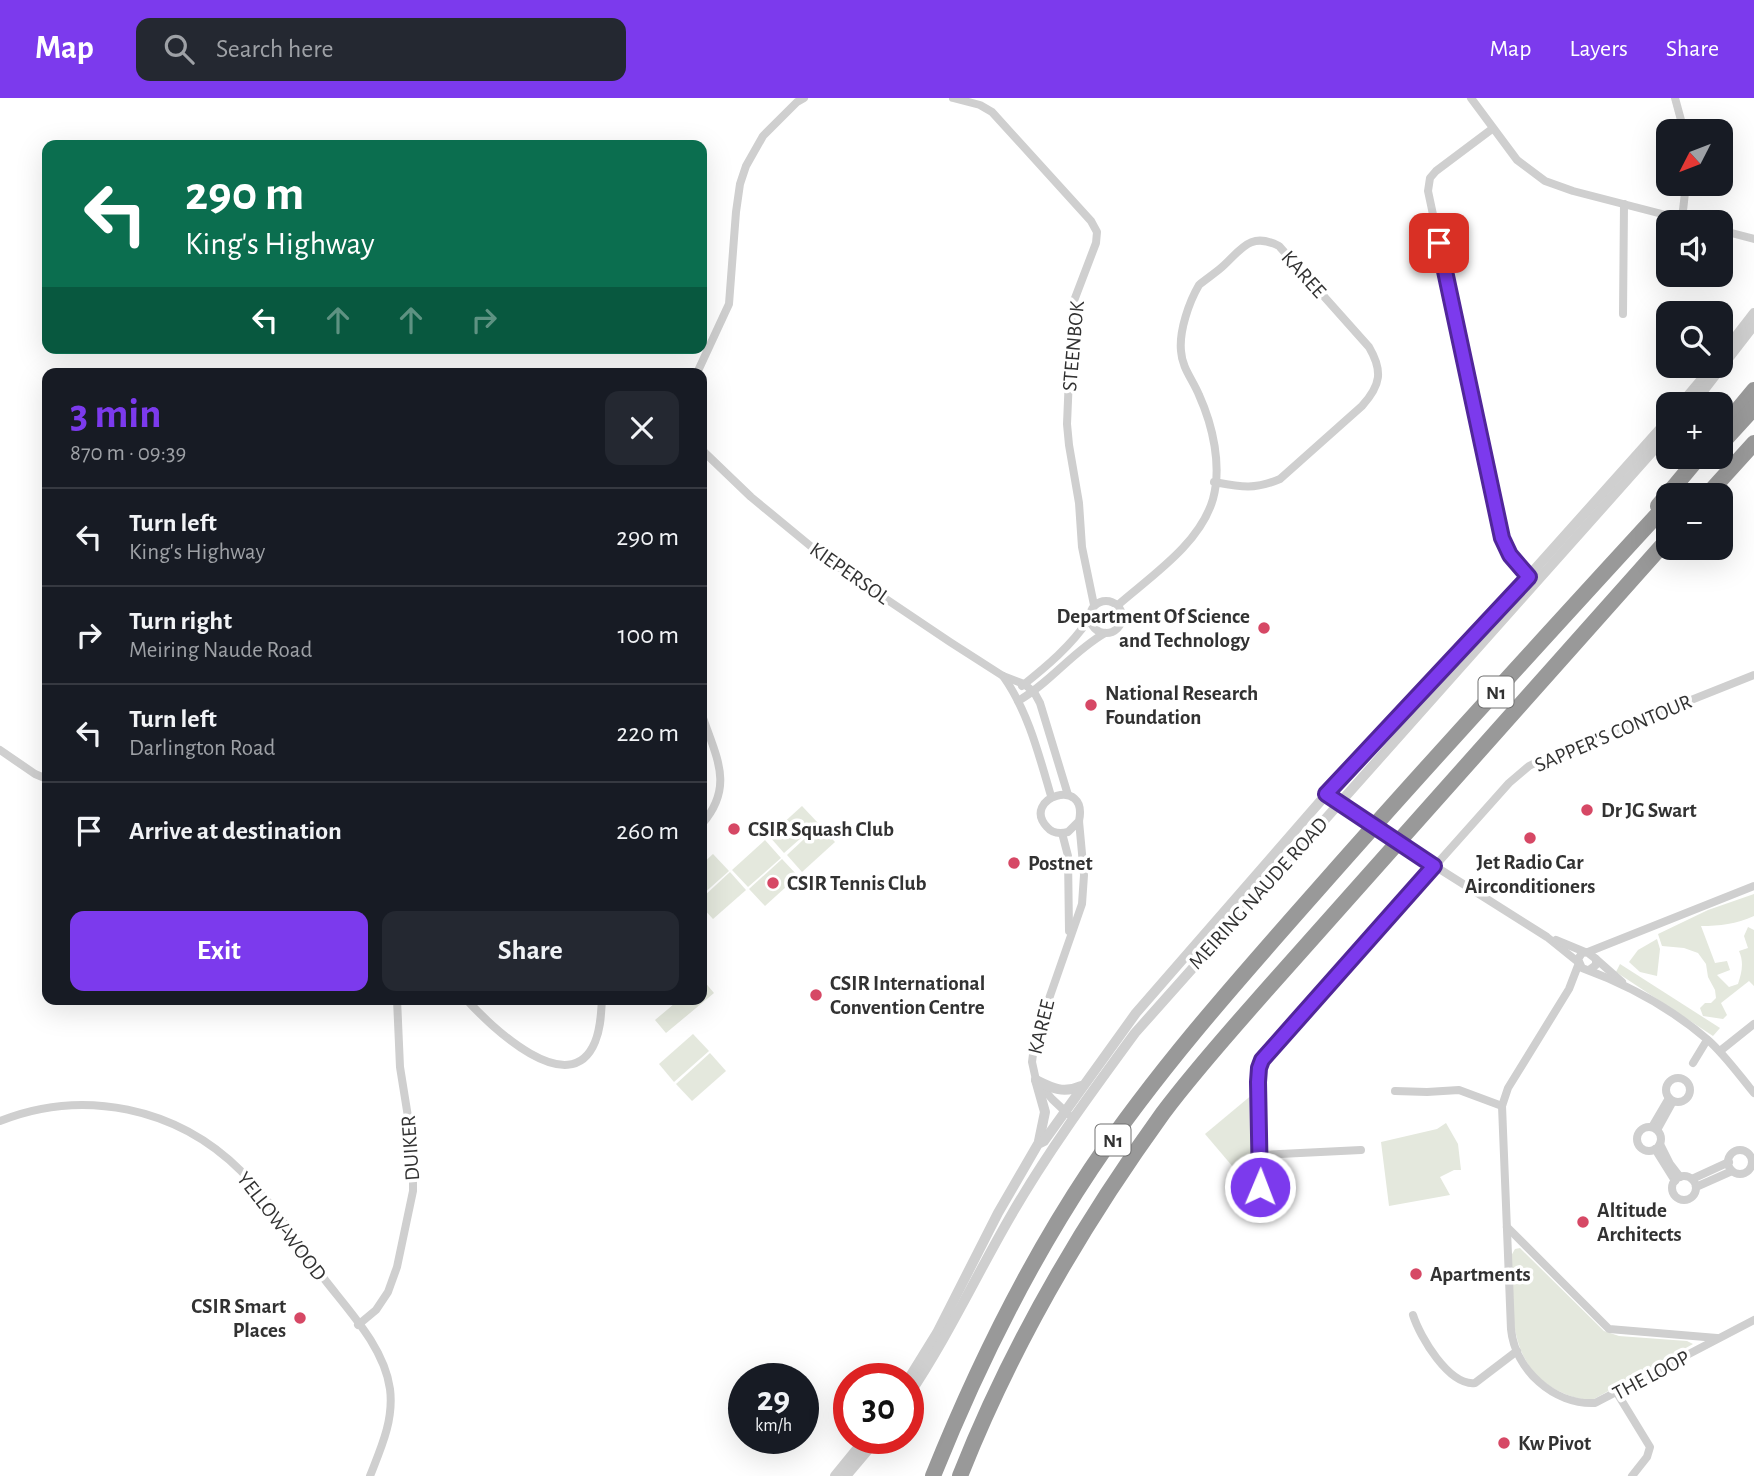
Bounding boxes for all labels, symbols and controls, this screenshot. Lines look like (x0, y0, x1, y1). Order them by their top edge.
search box (136, 18, 626, 81)
icon: search (160, 30, 198, 68)
text: Map (35, 32, 94, 65)
text: Search here (216, 36, 334, 62)
text: Map (1489, 37, 1531, 61)
text: Layers (1569, 37, 1628, 61)
text: Share (1666, 37, 1719, 61)
north arrow (1656, 119, 1732, 196)
map controls (1656, 119, 1733, 560)
icon: left (70, 168, 161, 259)
text: 290 m (185, 170, 304, 219)
button: sound (1656, 210, 1733, 287)
pin (1409, 213, 1469, 273)
icon: arrive (1420, 224, 1458, 262)
text: King's Highway (185, 228, 375, 260)
street label: KAREE (1277, 247, 1330, 302)
street label: STEENBOK (1059, 300, 1088, 392)
icon: left (246, 301, 284, 339)
icon: ahead (319, 301, 357, 339)
icon: ahead (392, 301, 430, 339)
icon: right (465, 301, 503, 339)
button: search (1656, 301, 1733, 378)
button: close (605, 391, 679, 465)
button: + (1656, 392, 1733, 469)
text: 3 min (70, 393, 162, 435)
text: 870 m · 09:39 (70, 442, 186, 465)
button: − (1656, 483, 1733, 560)
text: Turn left (129, 510, 217, 536)
icon: left (70, 518, 108, 556)
text: 290 m (616, 524, 679, 550)
street label: KIEPERSOL (806, 538, 894, 609)
text: King's Highway (129, 541, 265, 564)
place label: Department Of Science and Technology (1057, 606, 1251, 651)
text: Turn right (129, 608, 232, 634)
icon: right (70, 616, 108, 654)
marker: Department Of Science and Technology (1256, 620, 1272, 636)
text: 100 m (618, 622, 679, 648)
text: Meiring Naude Road (129, 639, 312, 662)
road number: N1 (1478, 677, 1514, 708)
place label: National Research Foundation (1105, 683, 1258, 728)
street label: SAPPER'S CONTOUR (1532, 691, 1695, 776)
marker: National Research Foundation (1083, 697, 1099, 713)
text: Turn left (129, 706, 217, 732)
icon: left (70, 714, 108, 752)
text: 220 m (617, 720, 679, 746)
text: Darlington Road (129, 737, 276, 760)
place label: Dr JG Swart (1601, 800, 1697, 821)
marker: Dr JG Swart (1579, 802, 1595, 818)
icon: arrive (70, 812, 108, 850)
street label: MEIRING NAUDE ROAD (1185, 813, 1332, 973)
text: Arrive at destination (129, 818, 342, 844)
text: 260 m (616, 818, 679, 844)
place label: CSIR Squash Club (748, 819, 894, 840)
marker: CSIR Squash Club (726, 821, 742, 837)
marker: Jet Radio Car Airconditioners (1522, 830, 1538, 846)
place label: Jet Radio Car Airconditioners (1465, 852, 1595, 897)
place label: Postnet (1028, 853, 1093, 874)
marker: Postnet (1006, 855, 1022, 871)
place label: CSIR Tennis Club (787, 873, 926, 894)
marker: CSIR Tennis Club (765, 875, 781, 891)
button: Exit (70, 911, 368, 991)
button: Share (382, 911, 679, 991)
place label: CSIR International Convention Centre (830, 973, 985, 1018)
marker: CSIR International Convention Centre (808, 987, 824, 1003)
street label: KAREE (1025, 998, 1058, 1057)
street label: DUIKER (398, 1115, 423, 1181)
road number: N1 (1096, 1124, 1130, 1156)
position arrow (1223, 1150, 1297, 1224)
street label: YELLOW-WOOD (233, 1168, 330, 1285)
place label: Altitude Architects (1597, 1200, 1682, 1245)
marker: Altitude Architects (1575, 1214, 1591, 1230)
place label: Apartments (1430, 1264, 1531, 1285)
marker: Apartments (1408, 1266, 1424, 1282)
place label: CSIR Smart Places (191, 1296, 286, 1341)
marker: CSIR Smart Places (292, 1310, 308, 1326)
street label: THE LOOP (1609, 1346, 1693, 1404)
speed limit sign: 30 (833, 1363, 924, 1454)
text: 29 (757, 1382, 790, 1417)
text: km/h (755, 1417, 792, 1435)
place label: Kw Pivot (1518, 1433, 1591, 1454)
marker: Kw Pivot (1496, 1435, 1512, 1451)

